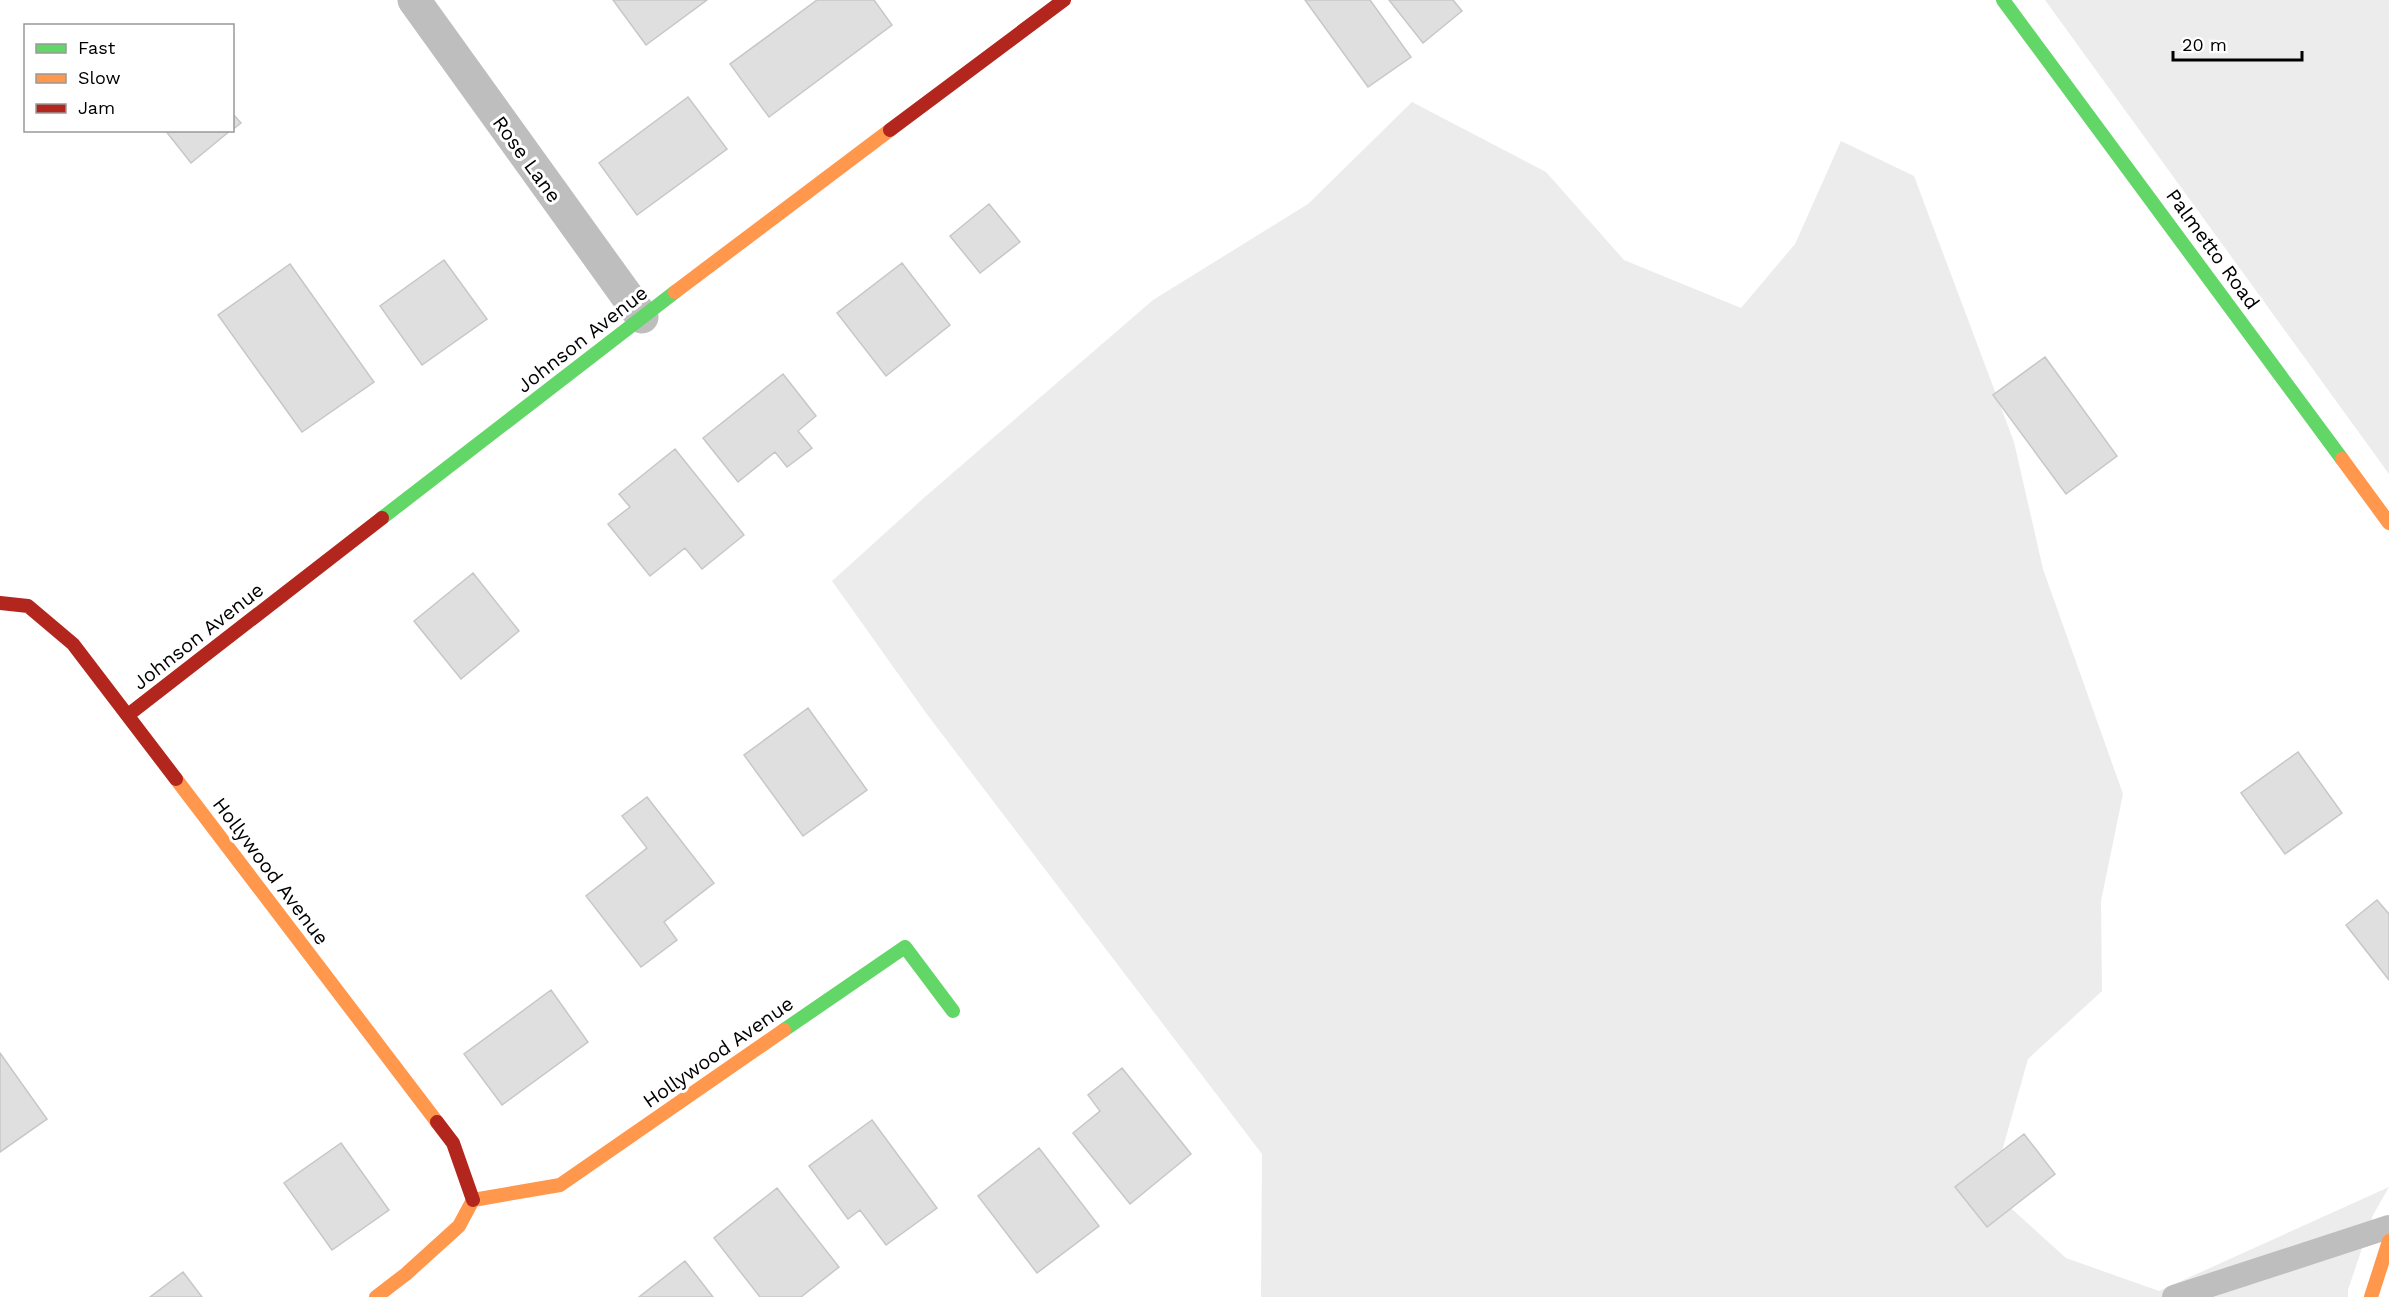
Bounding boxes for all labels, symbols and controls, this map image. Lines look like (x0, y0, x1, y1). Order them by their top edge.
legend (24, 24, 234, 132)
scale bar (2173, 24, 2302, 62)
text: 20 m (2182, 34, 2227, 55)
text: Fast (78, 37, 116, 58)
text: Slow (78, 67, 121, 88)
text: Jam (78, 97, 115, 118)
street label: Rose Lane (488, 111, 566, 207)
street label: Palmetto Road (2161, 184, 2265, 314)
street label: Johnson Avenue (512, 280, 652, 398)
street label: Johnson Avenue (128, 577, 268, 695)
street label: Hollywood Avenue (208, 793, 334, 949)
street label: Hollywood Avenue (638, 991, 798, 1113)

